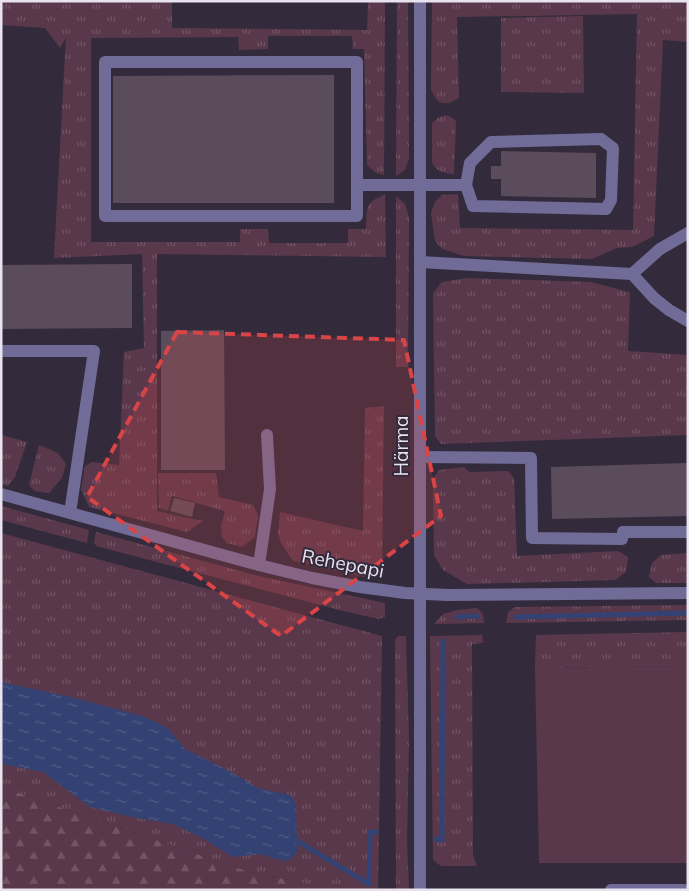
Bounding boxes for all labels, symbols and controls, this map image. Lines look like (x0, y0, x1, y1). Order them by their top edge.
street label: Härma (389, 416, 413, 476)
street label: Rehepapi (300, 543, 386, 583)

